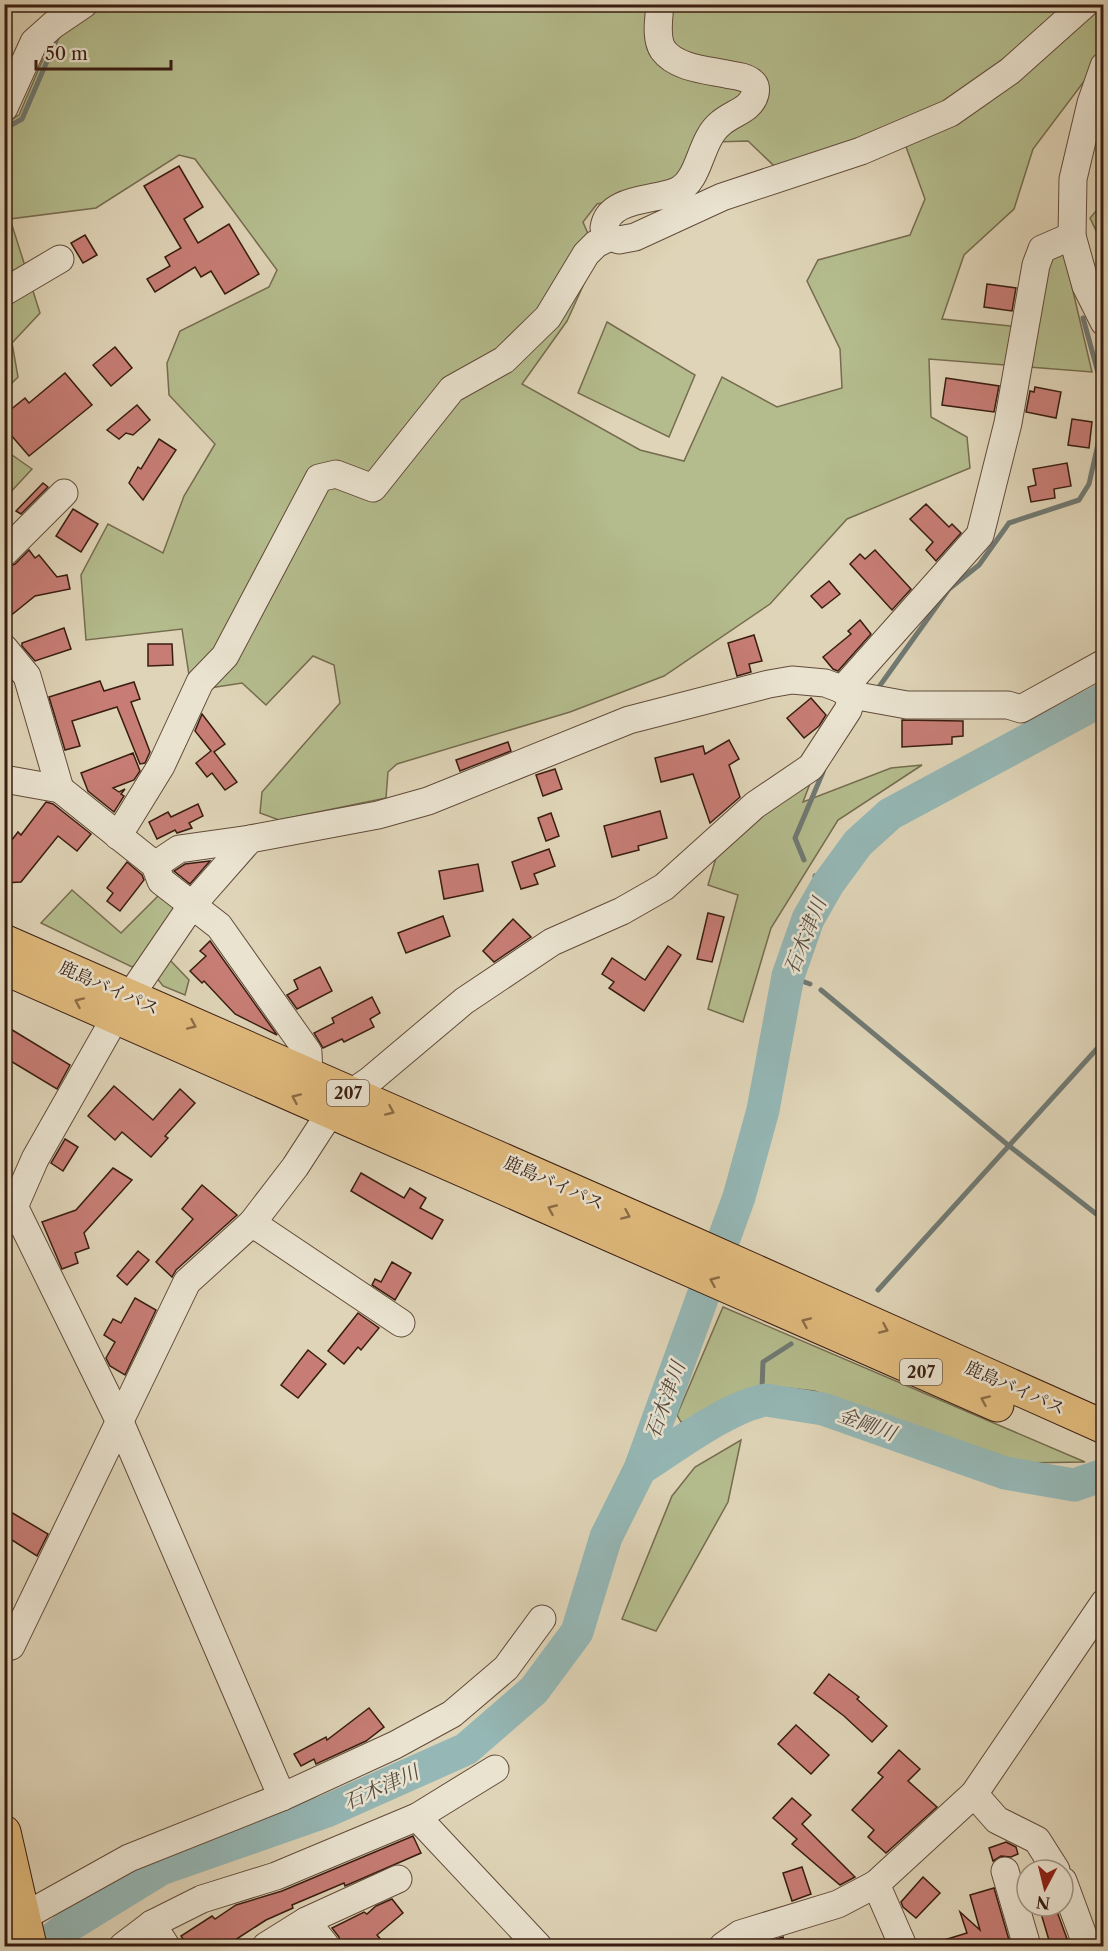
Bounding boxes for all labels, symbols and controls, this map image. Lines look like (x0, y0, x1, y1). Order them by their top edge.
scale bar (36, 33, 171, 71)
text: 50 m (45, 43, 88, 65)
water label: 石木津川 (779, 893, 832, 978)
street label: 鹿島バイパス (55, 956, 163, 1020)
one-way arrow (75, 997, 86, 1009)
one-way arrow (186, 1018, 197, 1030)
road number: 207 (327, 1080, 369, 1106)
one-way arrow (291, 1093, 302, 1105)
one-way arrow (384, 1104, 395, 1116)
street label: 鹿島バイパス (500, 1151, 608, 1215)
one-way arrow (547, 1205, 558, 1217)
one-way arrow (620, 1208, 631, 1220)
one-way arrow (709, 1276, 720, 1288)
one-way arrow (802, 1317, 813, 1329)
one-way arrow (878, 1322, 889, 1334)
water label: 石木津川 (640, 1356, 691, 1442)
street label: 鹿島バイパス (961, 1356, 1069, 1420)
road number: 207 (900, 1359, 942, 1385)
one-way arrow (980, 1395, 991, 1407)
water label: 金剛川 (835, 1402, 901, 1446)
water label: 石木津川 (340, 1759, 424, 1814)
north arrow (1015, 1858, 1075, 1918)
text: N (1035, 1892, 1051, 1914)

